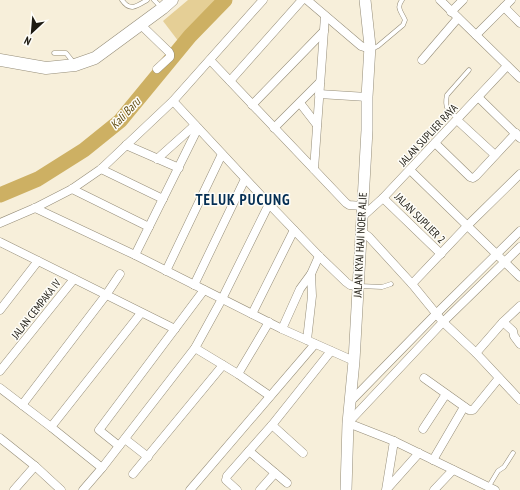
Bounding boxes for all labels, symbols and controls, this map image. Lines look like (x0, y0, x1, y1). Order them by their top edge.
north arrow (12, 12, 52, 52)
text: N (22, 33, 33, 49)
water label: Kali Baru (107, 94, 144, 132)
street label: JALAN SUPLIER RAYA (395, 100, 461, 170)
street label: JALAN SUPLIER 2 (391, 189, 448, 246)
district label: TELUK PUCUNG (195, 190, 291, 209)
street label: JALAN KYAI HAJI NOER ALIE (350, 192, 370, 299)
street label: JALAN CEMPAKA IV (8, 276, 64, 343)

